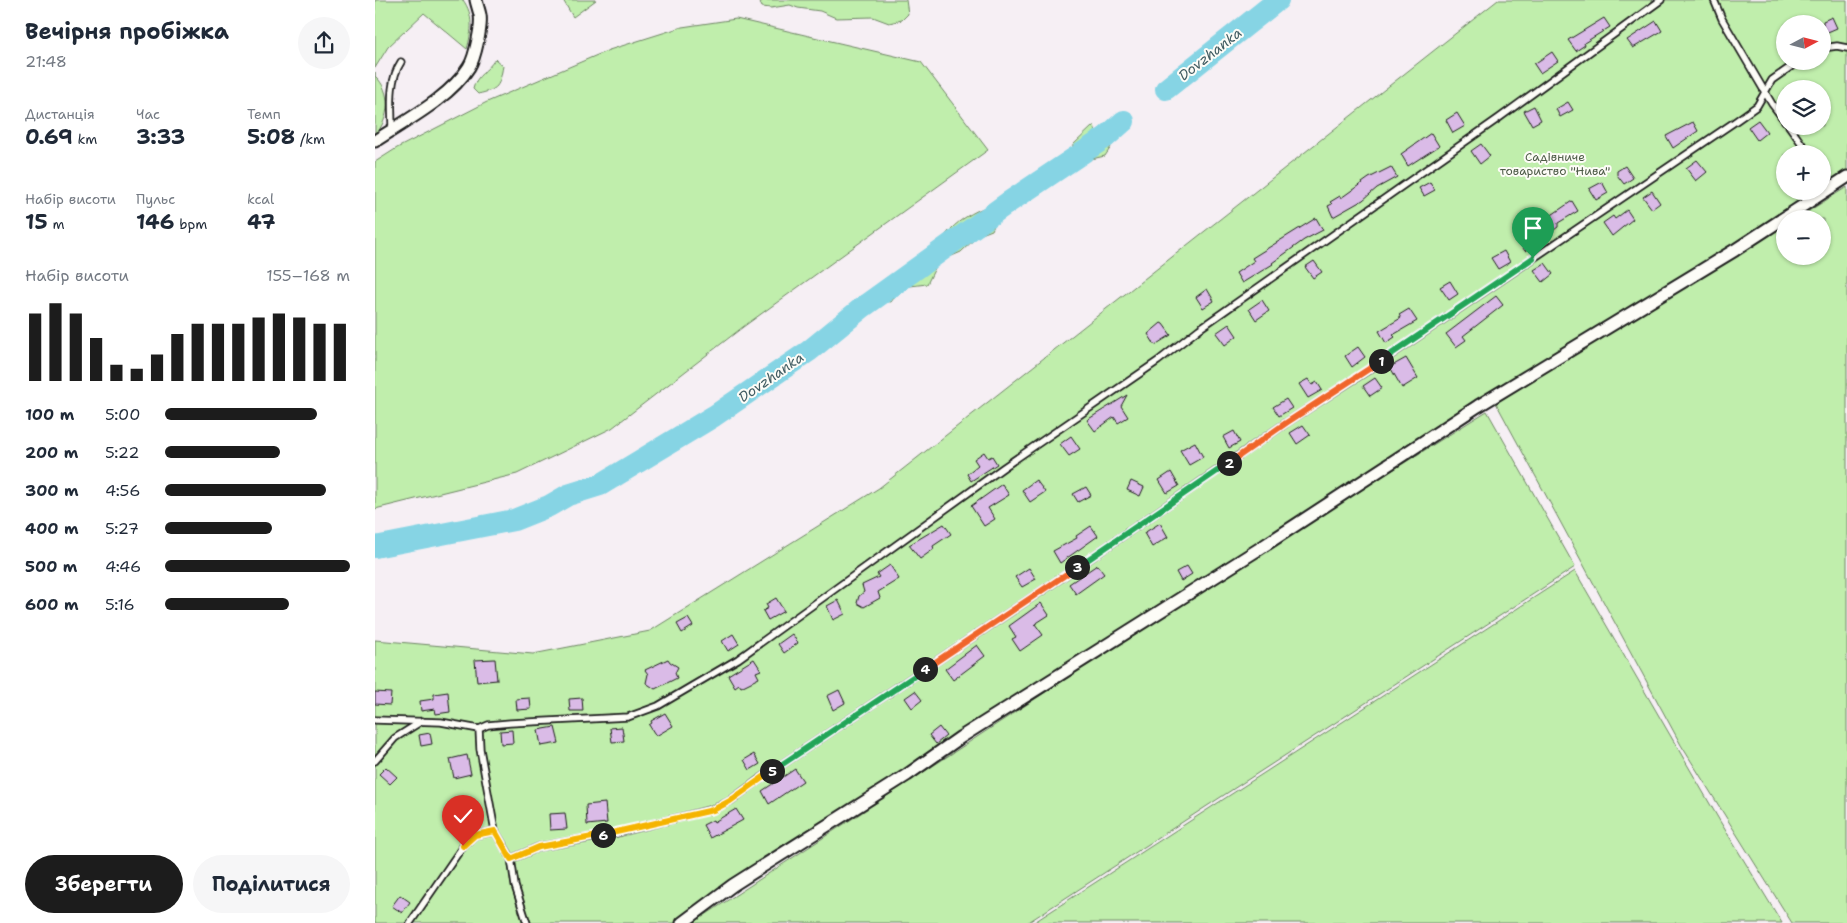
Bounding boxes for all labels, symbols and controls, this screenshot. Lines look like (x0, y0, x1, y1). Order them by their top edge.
north arrow (1776, 15, 1831, 70)
map controls (1776, 15, 1831, 265)
text: Вечірня пробіжка (25, 17, 229, 46)
button: share (298, 17, 350, 69)
water label: Dovzhanka (1175, 24, 1245, 84)
text: 21:48 (25, 51, 67, 72)
button: layers (1776, 80, 1831, 135)
text: Дистанція (25, 105, 95, 123)
text: Час (136, 105, 160, 123)
text: Темп (247, 105, 281, 123)
text: 0.69 (25, 123, 73, 151)
text: 3:33 (136, 123, 185, 151)
text: 5:08 (247, 123, 295, 151)
text: km (73, 130, 97, 148)
text: /km (295, 130, 325, 148)
button: + (1776, 145, 1831, 200)
park label: Садівниче товариство "Нива" (1500, 149, 1610, 179)
text: Набір висоти (25, 190, 116, 208)
text: Пульс (136, 190, 175, 208)
text: kcal (247, 190, 274, 208)
pin (1512, 207, 1554, 258)
text: 15 (25, 208, 48, 236)
text: 146 (136, 208, 174, 236)
text: 47 (247, 208, 276, 236)
button: − (1776, 210, 1831, 265)
icon: arrive (1519, 214, 1547, 242)
text: m (48, 215, 64, 233)
text: bpm (174, 215, 207, 233)
text: Набір висоти (25, 265, 129, 286)
text: 155–168 m (266, 265, 350, 286)
water label: Dovzhanka (735, 348, 807, 406)
pin: 1 (1369, 348, 1393, 374)
text: 1 (1378, 352, 1385, 370)
text: 100 m (25, 404, 74, 425)
text: 5:00 (105, 404, 140, 425)
text: 200 m (25, 442, 78, 463)
text: 5:22 (105, 442, 139, 463)
pin: 2 (1217, 450, 1241, 476)
text: 2 (1225, 454, 1234, 472)
text: 300 m (25, 480, 79, 501)
text: 4:56 (105, 480, 140, 501)
text: 400 m (25, 518, 79, 539)
text: 5:27 (105, 518, 139, 539)
pin: 3 (1065, 554, 1089, 580)
text: 500 m (25, 556, 77, 577)
text: 4:46 (105, 556, 141, 577)
text: 3 (1073, 558, 1082, 576)
text: 600 m (25, 594, 79, 615)
text: 5:16 (105, 594, 135, 615)
pin: 4 (913, 656, 937, 682)
text: 4 (921, 660, 930, 678)
pin: 5 (759, 758, 785, 784)
text: 5 (768, 762, 777, 780)
pin (442, 795, 484, 846)
icon: check (449, 802, 477, 830)
pin: 6 (591, 822, 615, 848)
text: 6 (599, 826, 608, 844)
button: Зберегти (25, 855, 183, 913)
button: Поділитися (193, 855, 350, 913)

